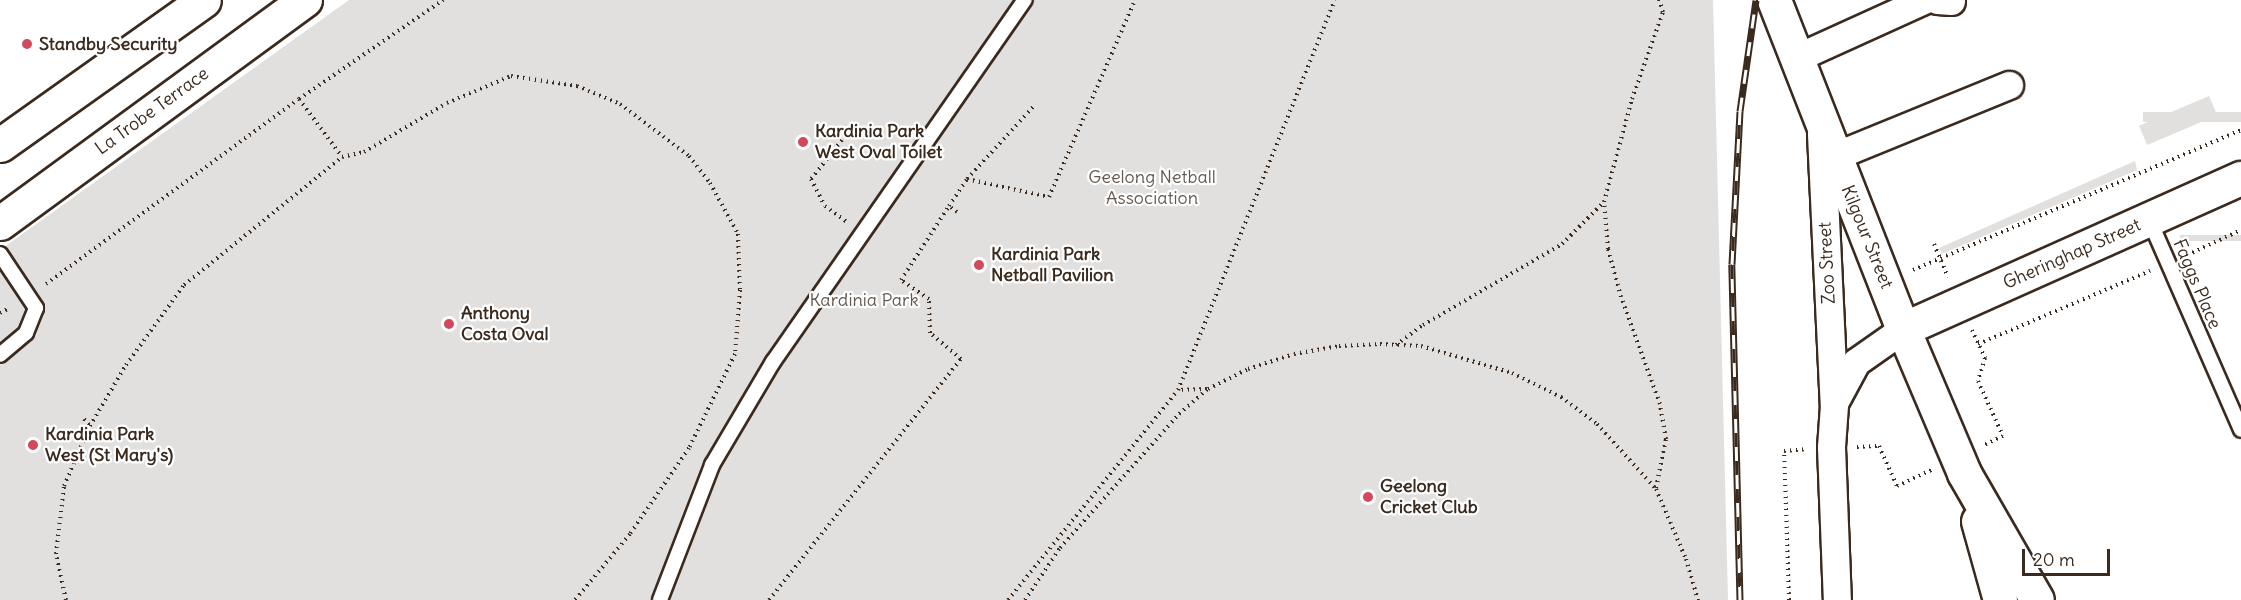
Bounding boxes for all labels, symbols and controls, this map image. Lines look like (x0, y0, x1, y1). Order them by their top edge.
place label: Standby Security (39, 33, 178, 55)
marker: Standby Security (20, 37, 34, 51)
street label: La Trobe Terrace (91, 63, 213, 159)
place label: Kardinia Park West Oval Toilet (815, 121, 942, 164)
marker: Kardinia Park West Oval Toilet (796, 135, 810, 149)
park label: Geelong Netball Association (1088, 167, 1216, 210)
street label: Kilgour Street (1836, 182, 1898, 292)
street label: Gheringhap Street (2000, 214, 2144, 294)
street label: Zoo Street (1814, 221, 1840, 305)
street label: Faggs Place (2168, 236, 2226, 332)
place label: Kardinia Park Netball Pavilion (991, 244, 1114, 286)
marker: Kardinia Park Netball Pavilion (972, 258, 986, 272)
park label: Kardinia Park (809, 289, 919, 311)
place label: Anthony Costa Oval (461, 303, 548, 346)
marker: Anthony Costa Oval (442, 317, 456, 331)
place label: Kardinia Park West (St Mary's) (45, 424, 173, 466)
marker: Kardinia Park West (St Mary's) (26, 438, 40, 452)
place label: Geelong Cricket Club (1380, 476, 1478, 518)
marker: Geelong Cricket Club (1361, 490, 1375, 504)
scale bar (2025, 537, 2114, 575)
text: 20 m (2033, 548, 2075, 571)

